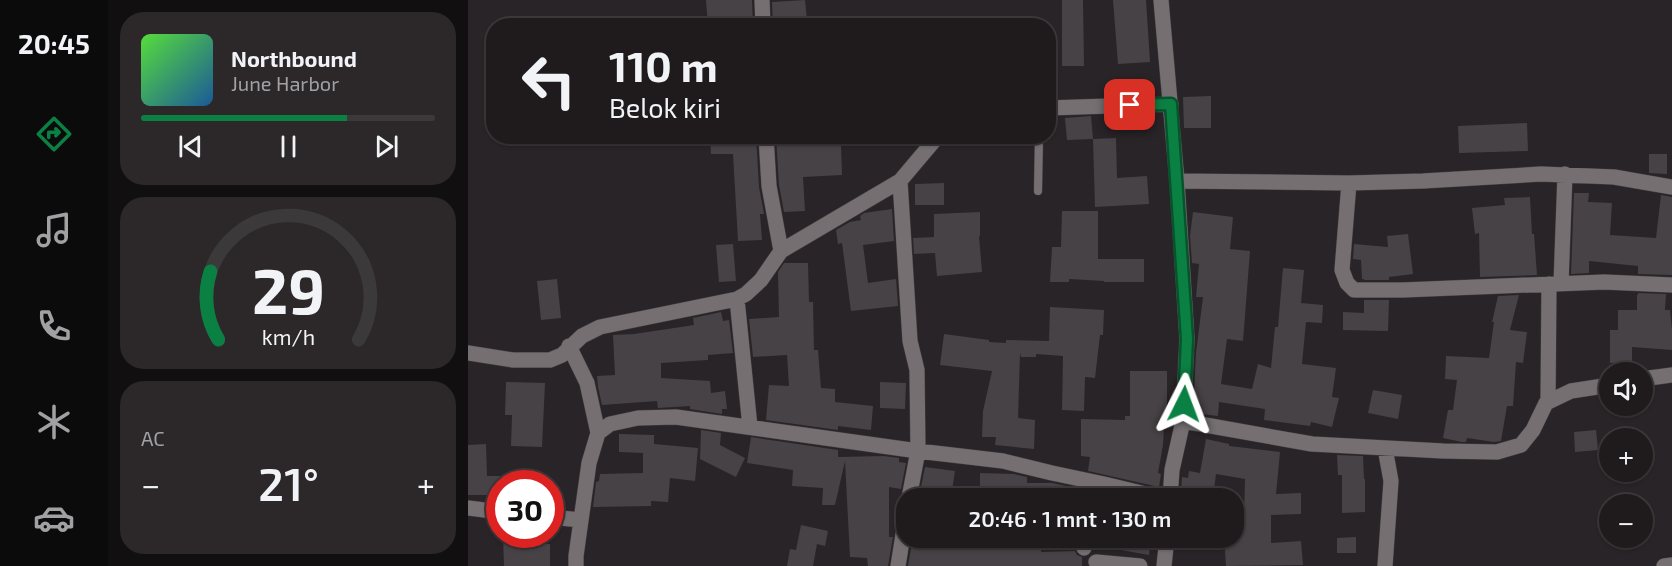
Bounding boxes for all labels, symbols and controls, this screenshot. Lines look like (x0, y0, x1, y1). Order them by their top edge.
text: 20:45 (18, 27, 90, 59)
text: 110 m (609, 40, 718, 90)
icon: left (510, 42, 588, 120)
text: Northbound (231, 45, 357, 71)
text: June Harbor (231, 71, 339, 95)
pin (1104, 79, 1155, 130)
icon: arrive (1113, 88, 1146, 121)
text: Belok kiri (609, 91, 721, 123)
icon: directions (33, 113, 75, 155)
icon: previous (174, 130, 207, 163)
icon: pause (272, 130, 305, 163)
icon: next (370, 130, 403, 163)
icon: music (33, 209, 75, 251)
text: 29 (251, 252, 325, 327)
icon: phone (33, 305, 75, 347)
text: km/h (261, 324, 315, 349)
map controls (1599, 362, 1653, 548)
button: sound (1599, 362, 1653, 416)
position arrow (1152, 372, 1216, 436)
icon: climate (33, 401, 75, 443)
text: AC (141, 426, 165, 450)
button: + (1599, 428, 1653, 482)
text: 21° (258, 456, 319, 510)
text: − (141, 464, 160, 504)
text: + (417, 464, 435, 504)
speed limit sign: 30 (486, 470, 564, 548)
button: − (1599, 494, 1653, 548)
icon: car (33, 497, 75, 539)
text: 20:46 · 1 mnt · 130 m (969, 505, 1171, 531)

